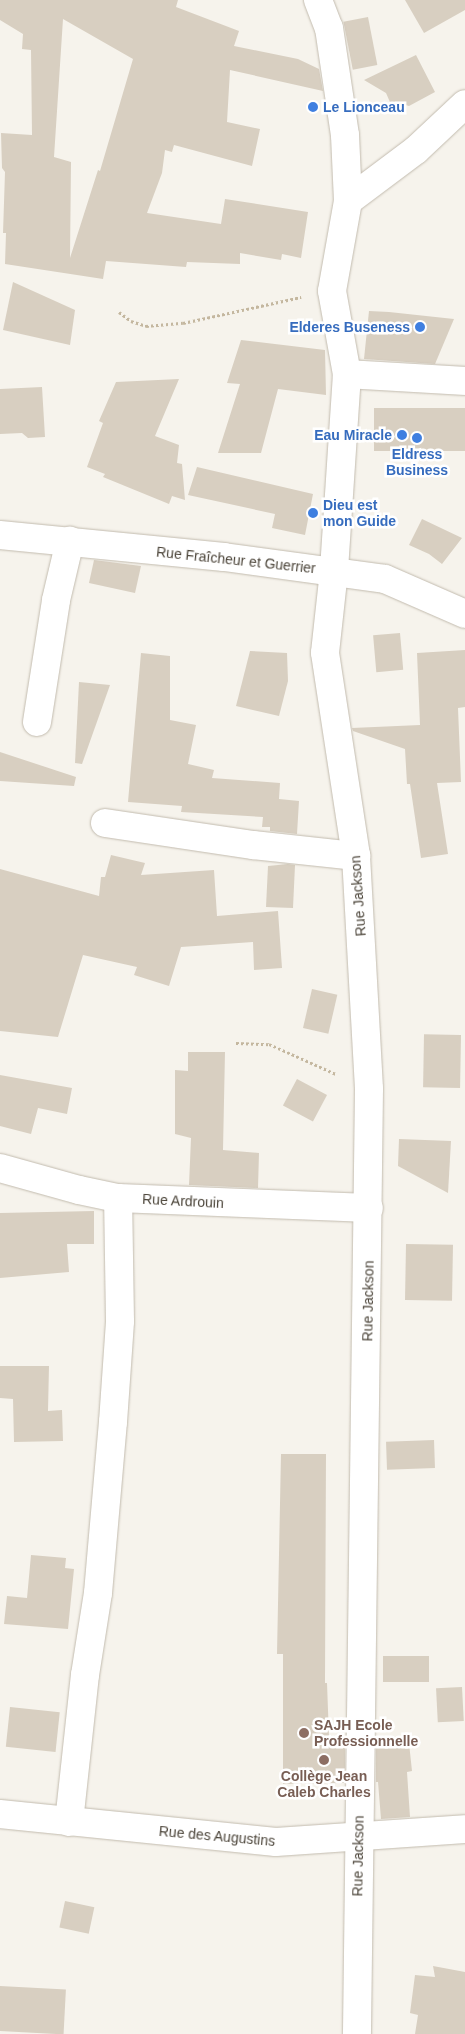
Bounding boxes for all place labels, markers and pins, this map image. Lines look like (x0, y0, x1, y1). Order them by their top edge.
place label: Le Lionceau (323, 99, 405, 115)
marker: Le Lionceau (307, 101, 319, 113)
place label: Elderes Buseness (289, 319, 410, 335)
marker: Elderes Buseness (414, 321, 426, 333)
place label: Eau Miracle (314, 427, 392, 443)
marker: Eau Miracle (396, 429, 408, 441)
marker: Eldress Business (411, 432, 423, 444)
place label: Eldress Business (386, 446, 448, 478)
place label: Dieu est mon Guide (323, 497, 396, 530)
marker: Dieu est mon Guide (307, 507, 319, 519)
place label: SAJH Ecole Professionnelle (314, 1717, 418, 1750)
marker: SAJH Ecole Professionnelle (298, 1727, 310, 1739)
marker: Collège Jean Caleb Charles (318, 1754, 330, 1766)
place label: Collège Jean Caleb Charles (277, 1768, 371, 1800)

